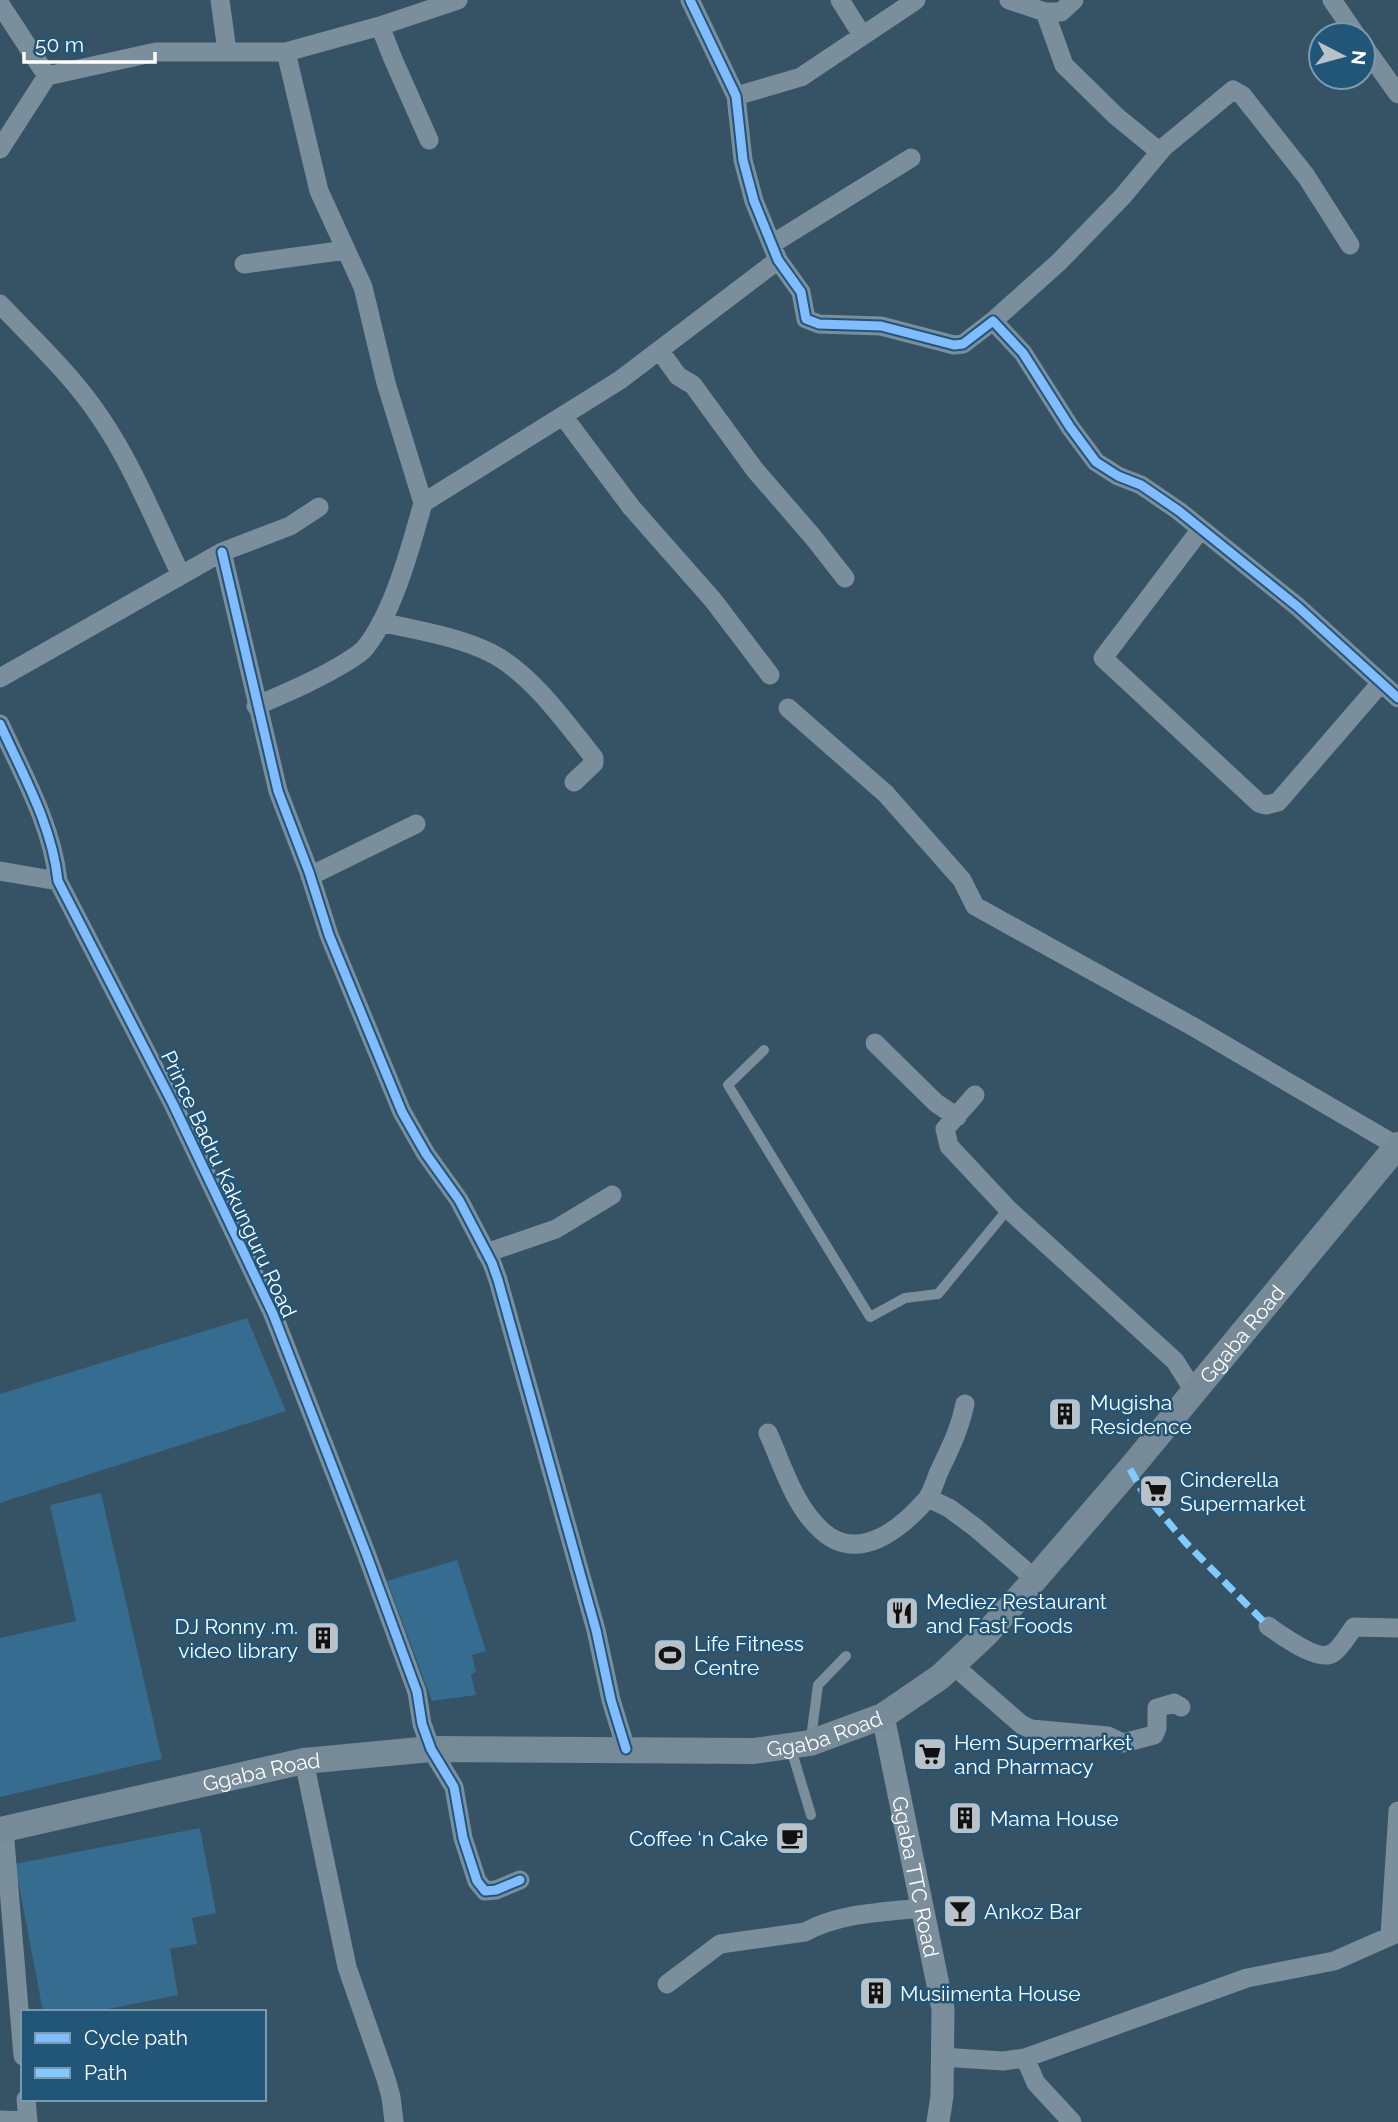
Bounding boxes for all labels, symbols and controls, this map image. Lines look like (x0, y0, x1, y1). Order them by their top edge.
scale bar (24, 21, 156, 65)
north arrow (1307, 21, 1377, 91)
text: 50 m (35, 32, 84, 57)
text: N (1347, 49, 1371, 66)
street label: Prince Badru Kakunguru Road (156, 1046, 302, 1322)
street label: Ggaba Road (1194, 1280, 1289, 1388)
place label: Mugisha Residence (1090, 1390, 1192, 1439)
building icon: Mugisha Residence (1046, 1395, 1084, 1433)
place label: Cinderella Supermarket (1180, 1467, 1306, 1516)
supermarket icon: Cinderella Supermarket (1137, 1472, 1175, 1510)
place label: Mediez Restaurant and Fast Foods (926, 1589, 1107, 1638)
restaurant icon: Mediez Restaurant and Fast Foods (883, 1594, 921, 1632)
place label: DJ Ronny .m. video library (174, 1614, 298, 1663)
building icon: DJ Ronny .m. video library (304, 1619, 342, 1657)
place label: Life Fitness Centre (694, 1631, 804, 1680)
sports icon: Life Fitness Centre (651, 1636, 689, 1674)
street label: Ggaba Road (765, 1705, 886, 1762)
place label: Hem Supermarket and Pharmacy (954, 1730, 1132, 1779)
supermarket icon: Hem Supermarket and Pharmacy (911, 1735, 949, 1773)
street label: Ggaba Road (200, 1747, 321, 1796)
street label: Ggaba TTC Road (887, 1794, 945, 1959)
building icon: Mama House (946, 1799, 984, 1837)
place label: Mama House (990, 1806, 1119, 1831)
cafe icon: Coffee ‘n Cake (773, 1819, 811, 1857)
place label: Coffee ‘n Cake (629, 1826, 768, 1851)
bar icon: Ankoz Bar (941, 1892, 979, 1930)
place label: Ankoz Bar (984, 1899, 1082, 1924)
building icon: Musiimenta House (857, 1974, 895, 2012)
place label: Musiimenta House (900, 1981, 1081, 2006)
legend (21, 2010, 266, 2101)
text: Cycle path (84, 2025, 188, 2050)
text: Path (84, 2060, 128, 2085)

